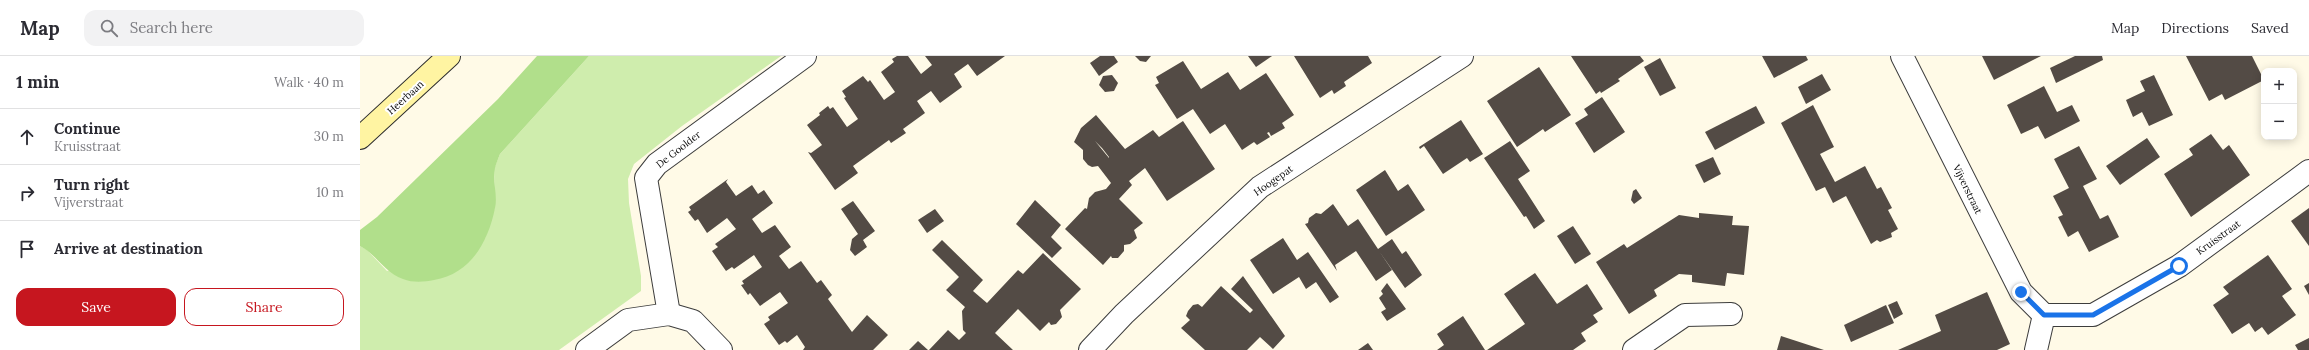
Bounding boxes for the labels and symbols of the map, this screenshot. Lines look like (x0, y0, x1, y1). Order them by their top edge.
street label: Heerbaan (384, 78, 426, 117)
street label: De Goolder (653, 127, 704, 171)
street label: Vijverstraat (1950, 161, 1985, 216)
street label: Hoogepat (1251, 162, 1296, 199)
street label: Kruisstraat (2194, 217, 2243, 258)
route start (2170, 257, 2188, 275)
route end (2012, 283, 2030, 301)

